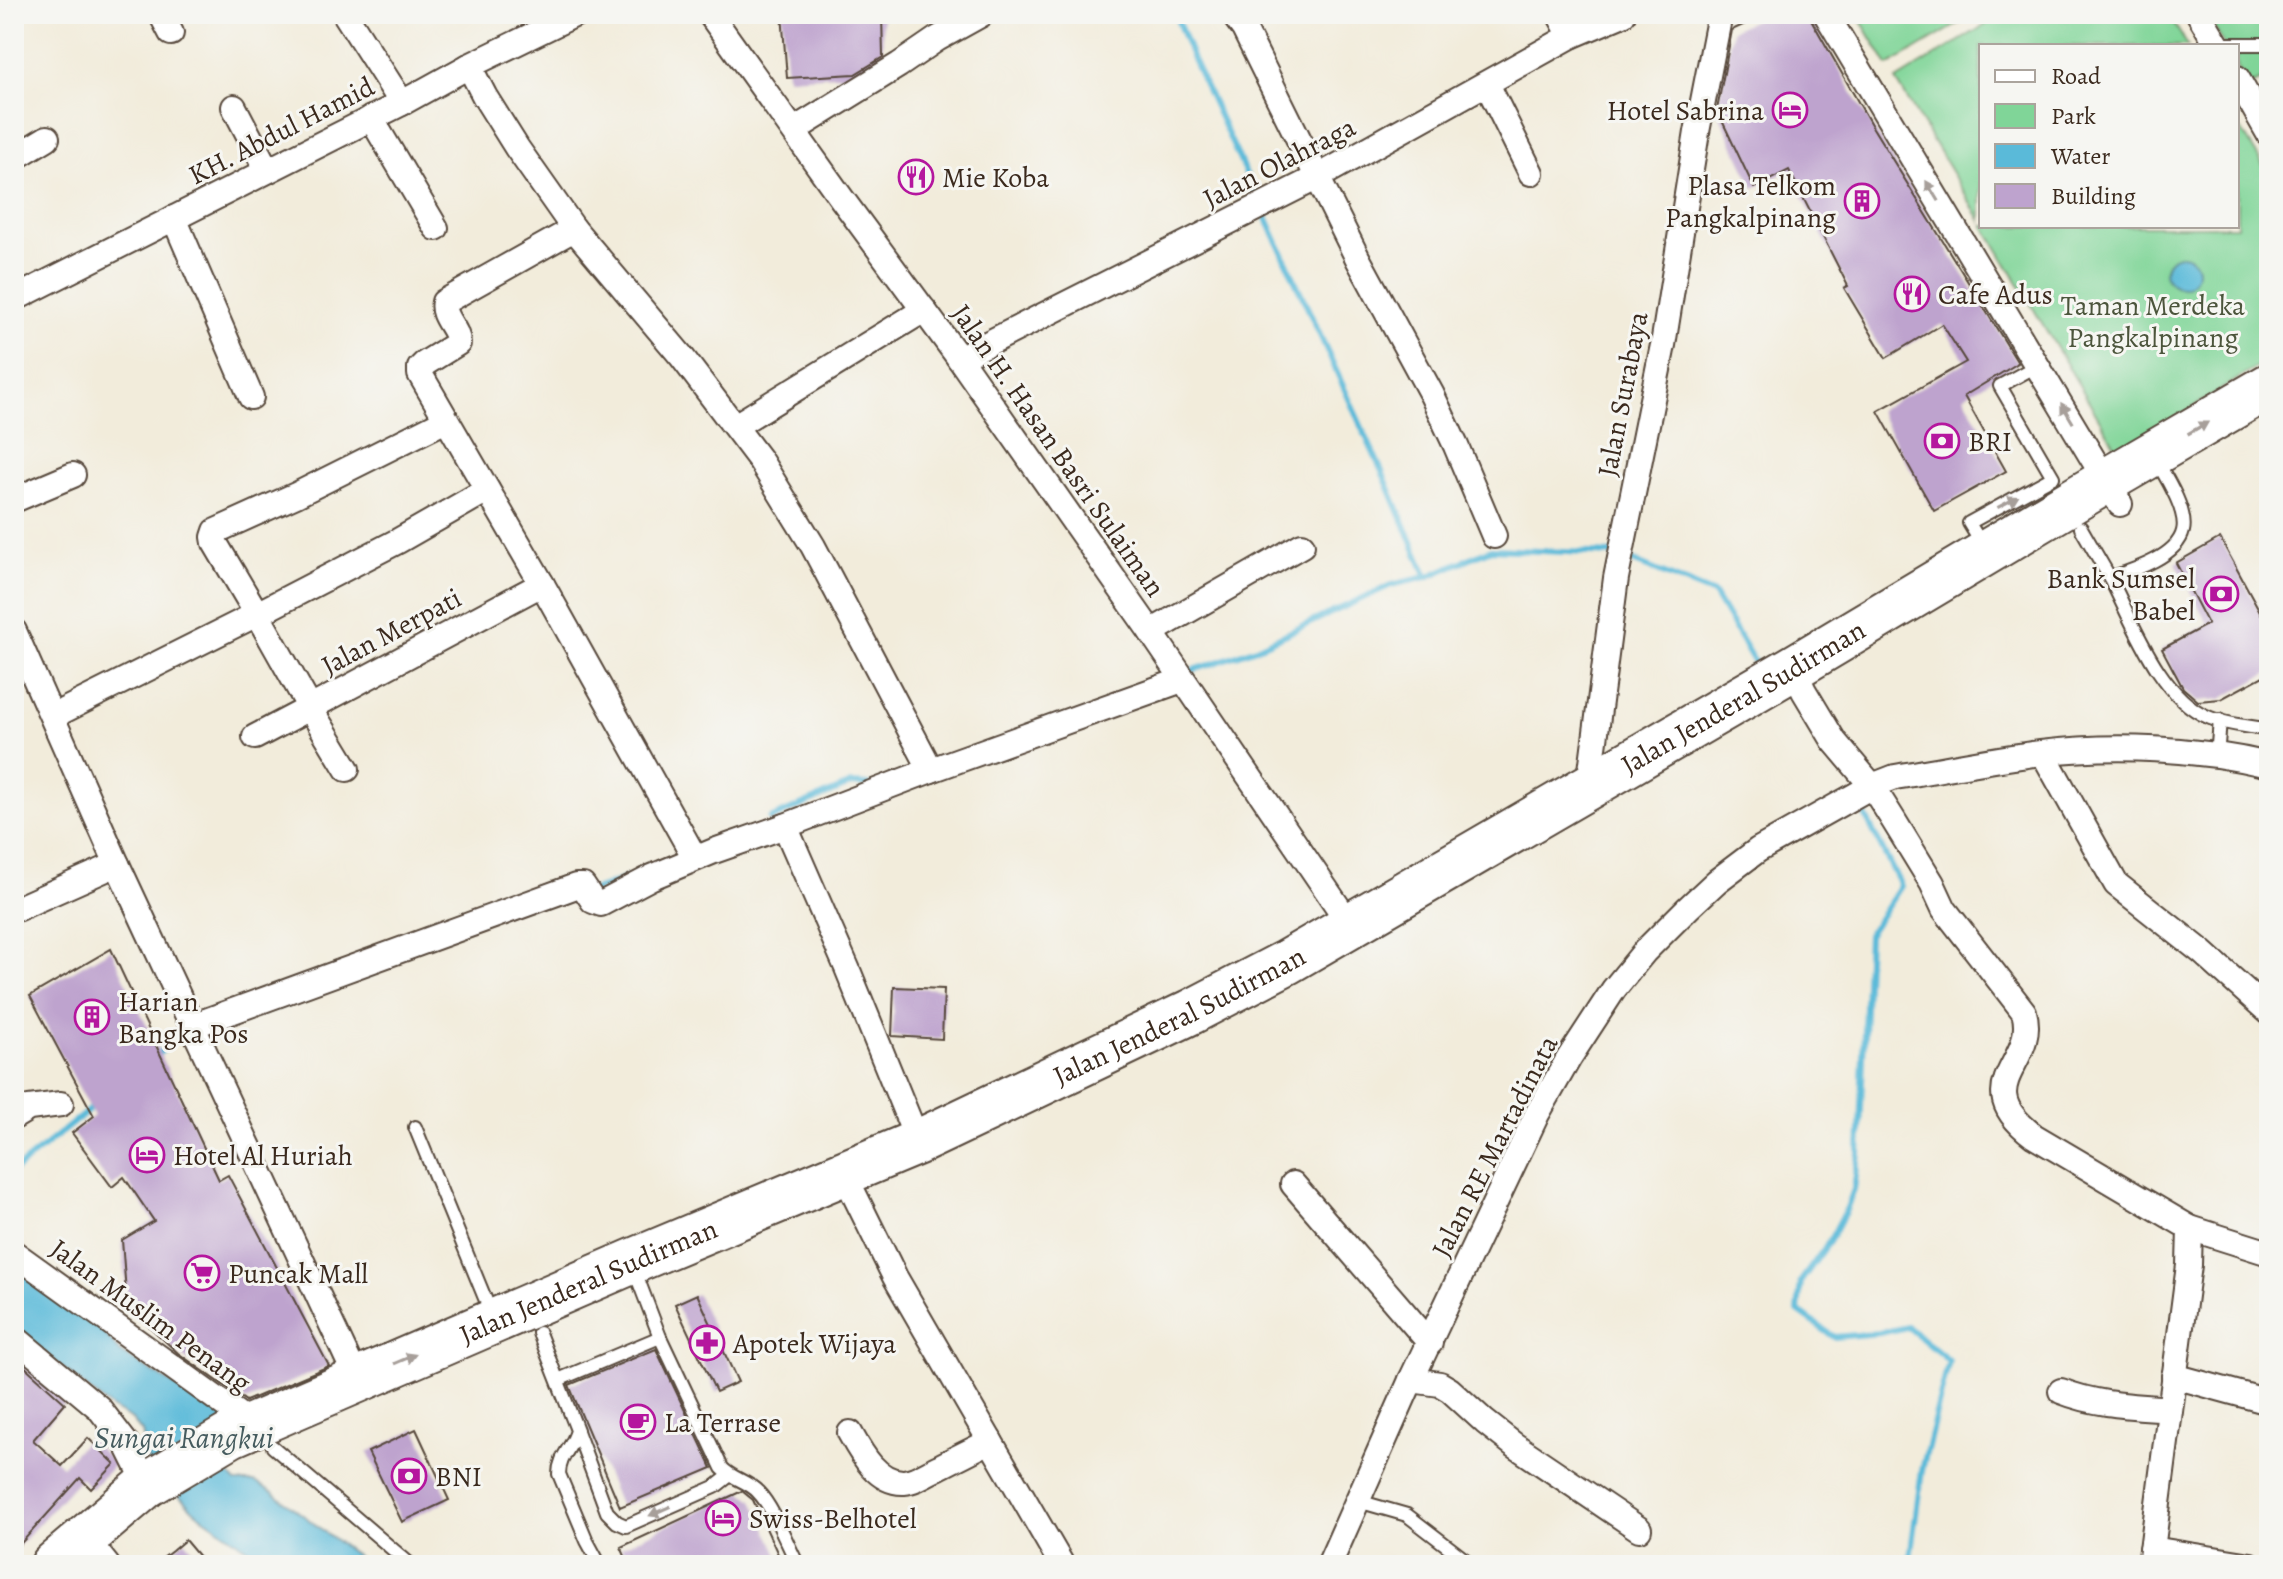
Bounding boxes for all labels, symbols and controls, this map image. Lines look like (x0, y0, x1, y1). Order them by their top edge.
legend (1979, 44, 2239, 228)
text: Road (2051, 60, 2101, 92)
street label: KH. Abdul Hamid (182, 67, 382, 194)
hotel icon: Hotel Sabrina (1771, 91, 1809, 129)
place label: Hotel Sabrina (1607, 92, 1764, 130)
text: Park (2051, 100, 2096, 132)
street label: Jalan Olahraga (1197, 108, 1362, 218)
text: Water (2050, 140, 2111, 172)
restaurant icon: Mie Koba (897, 158, 935, 196)
place label: Mie Koba (942, 159, 1049, 197)
place label: Plasa Telkom Pangkalpinang (1665, 167, 1836, 237)
one-way arrow (1925, 180, 1939, 202)
text: Building (2051, 180, 2136, 212)
building icon: Plasa Telkom Pangkalpinang (1843, 182, 1881, 220)
restaurant icon: Cafe Adus (1893, 275, 1931, 313)
place label: Cafe Adus (1938, 276, 2053, 314)
park label: Taman Merdeka Pangkalpinang (2061, 287, 2245, 357)
street label: Jalan H. Hasan Basri Sulaiman (942, 297, 1174, 605)
street label: Jalan Surabaya (1588, 308, 1658, 480)
one-way arrow (2060, 402, 2074, 424)
one-way arrow (2187, 421, 2209, 435)
bank icon: BRI (1923, 422, 1961, 460)
place label: BRI (1968, 423, 2012, 461)
one-way arrow (1996, 495, 2019, 509)
place label: Bank Sumsel Babel (2047, 560, 2195, 630)
bank icon: Bank Sumsel Babel (2202, 575, 2240, 613)
street label: Jalan Merpati (315, 579, 468, 685)
street label: Jalan Jenderal Sudirman (1614, 611, 1872, 784)
street label: Jalan Jenderal Sudirman (1047, 937, 1312, 1095)
place label: Harian Bangka Pos (118, 983, 248, 1053)
building icon: Harian Bangka Pos (73, 998, 111, 1036)
street label: Jalan RE Martadinata (1422, 1029, 1567, 1264)
hotel icon: Hotel Al Huriah (128, 1136, 166, 1174)
place label: Hotel Al Huriah (173, 1137, 353, 1175)
street label: Jalan Jenderal Sudirman (454, 1210, 723, 1354)
street label: Jalan Muslim Penang (42, 1230, 259, 1402)
supermarket icon: Puncak Mall (183, 1254, 221, 1292)
place label: Puncak Mall (228, 1255, 368, 1293)
pharmacy icon: Apotek Wijaya (688, 1324, 726, 1362)
place label: Apotek Wijaya (732, 1325, 896, 1363)
one-way arrow (394, 1352, 417, 1365)
cafe icon: La Terrase (619, 1403, 657, 1441)
place label: La Terrase (664, 1404, 781, 1442)
water label: Sungai Rangkui (94, 1418, 274, 1458)
bank icon: BNI (390, 1457, 428, 1495)
place label: BNI (435, 1458, 482, 1496)
hotel icon: Swiss-Belhotel (704, 1499, 742, 1537)
place label: Swiss-Belhotel (749, 1500, 917, 1538)
one-way arrow (648, 1504, 671, 1518)

